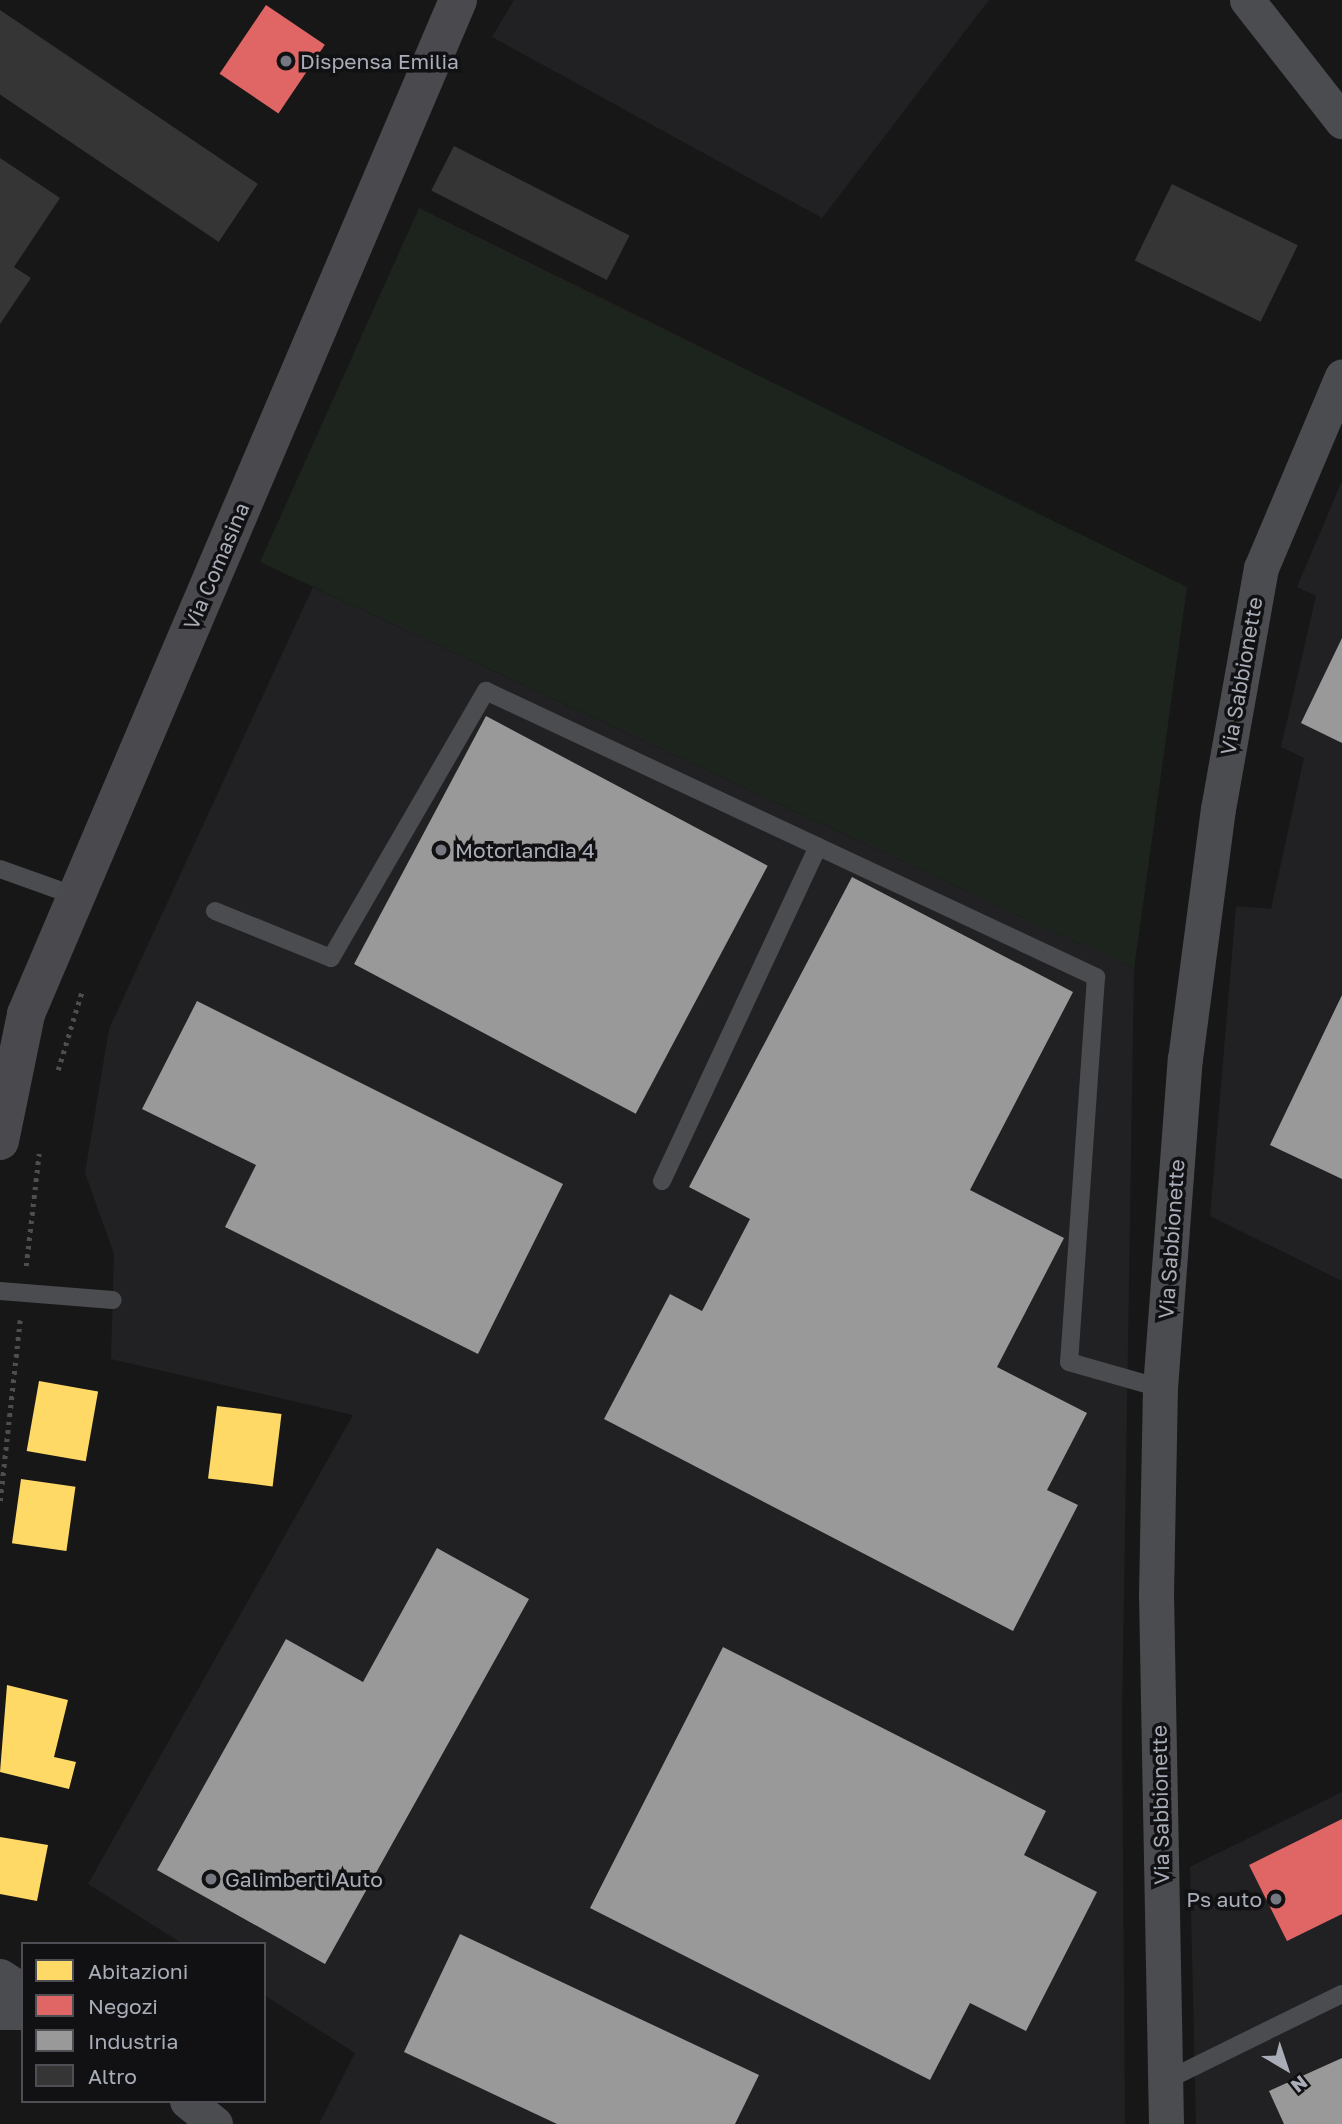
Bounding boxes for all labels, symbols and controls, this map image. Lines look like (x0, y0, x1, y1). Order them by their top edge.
place label: Dispensa Emilia (300, 48, 459, 74)
marker: Dispensa Emilia (278, 53, 294, 69)
street label: Via Comasina (178, 499, 254, 633)
street label: Via Sabbionette (1215, 595, 1267, 757)
place label: Motorlandia 4 (455, 837, 595, 863)
marker: Motorlandia 4 (433, 842, 449, 858)
street label: Via Sabbionette (1153, 1158, 1189, 1320)
street label: Via Sabbionette (1146, 1725, 1174, 1885)
place label: Galimberti Auto (225, 1866, 383, 1892)
marker: Galimberti Auto (203, 1871, 219, 1887)
place label: Ps auto (1186, 1886, 1262, 1912)
marker: Ps auto (1268, 1891, 1284, 1907)
legend (21, 1942, 266, 2103)
text: Abitazioni (88, 1958, 188, 1984)
text: Negozi (88, 1993, 158, 2019)
text: Industria (88, 2028, 178, 2054)
north arrow (1251, 2033, 1321, 2103)
text: Altro (88, 2063, 137, 2089)
text: N (1287, 2071, 1312, 2098)

